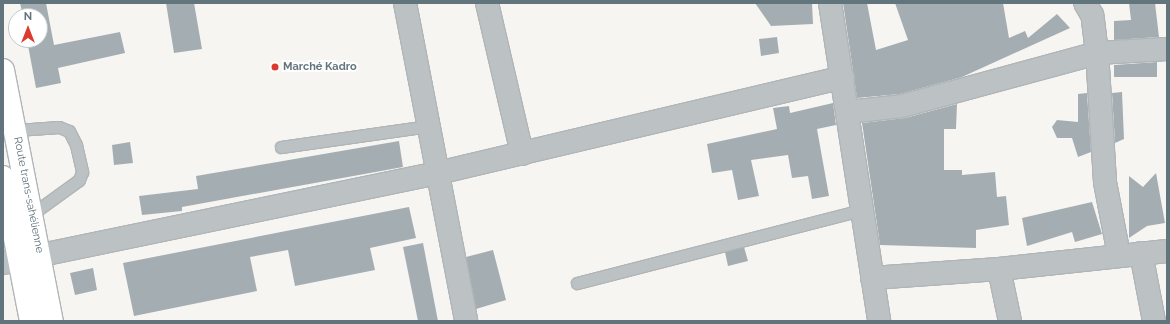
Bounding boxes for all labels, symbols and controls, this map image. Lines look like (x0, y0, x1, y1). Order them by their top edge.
north arrow (8, 8, 48, 48)
text: N (24, 10, 32, 23)
place label: Marché Kadro (283, 60, 357, 74)
marker: Marché Kadro (270, 62, 280, 72)
street label: Route trans-sahélienne (10, 136, 46, 254)

